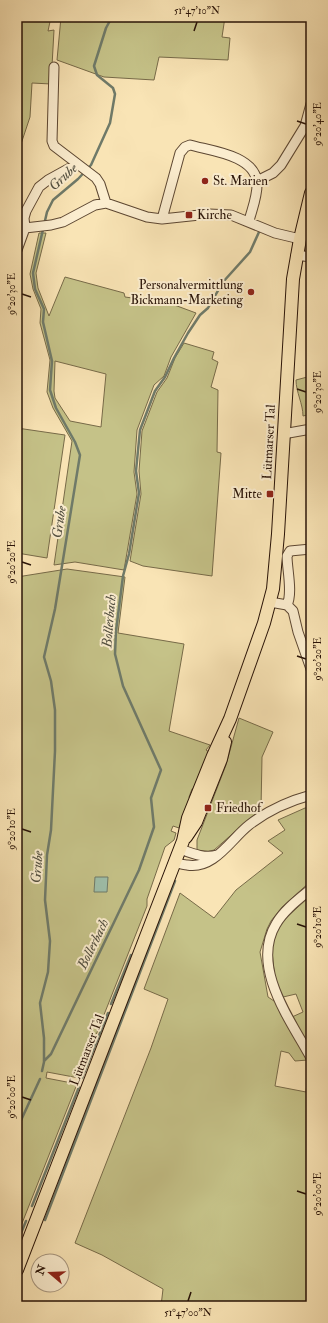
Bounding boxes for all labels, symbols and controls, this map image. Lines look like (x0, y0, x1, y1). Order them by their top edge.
text: 51°47'10"N (174, 5, 220, 17)
text: 9°20'40"E (312, 102, 324, 147)
water label: Grube (45, 160, 81, 194)
place label: St. Marien (213, 173, 268, 189)
marker: St. Marien (200, 176, 210, 186)
place label: Kirche (197, 207, 232, 223)
marker: Kirche (184, 210, 194, 220)
text: 9°20'30"E (6, 273, 18, 316)
place label: Personalvermittlung Bickmann-Marketing (131, 277, 244, 308)
marker: Personalvermittlung Bickmann-Marketing (246, 287, 256, 297)
text: 9°20'30"E (312, 371, 324, 414)
street label: Lütmarser Tal (259, 404, 279, 480)
place label: Mitte (232, 486, 263, 502)
marker: Mitte (265, 489, 275, 499)
water label: Grube (48, 504, 70, 539)
text: 9°20'20"E (6, 540, 18, 585)
water label: Bollerbach (98, 594, 120, 649)
text: 9°20'20"E (312, 637, 324, 682)
place label: Friedhof (216, 800, 263, 816)
marker: Friedhof (203, 803, 213, 813)
text: 9°20'10"E (6, 808, 18, 851)
water label: Grube (27, 850, 47, 884)
text: 9°20'10"E (312, 906, 324, 949)
water label: Bollerbach (73, 916, 112, 973)
street label: Lütmarser Tal (66, 1012, 108, 1088)
text: 9°20'00"E (6, 1075, 18, 1120)
text: 9°20'00"E (312, 1172, 324, 1217)
north arrow (30, 1253, 70, 1293)
text: N (33, 1262, 49, 1278)
text: 51°47'00"N (164, 1307, 212, 1319)

